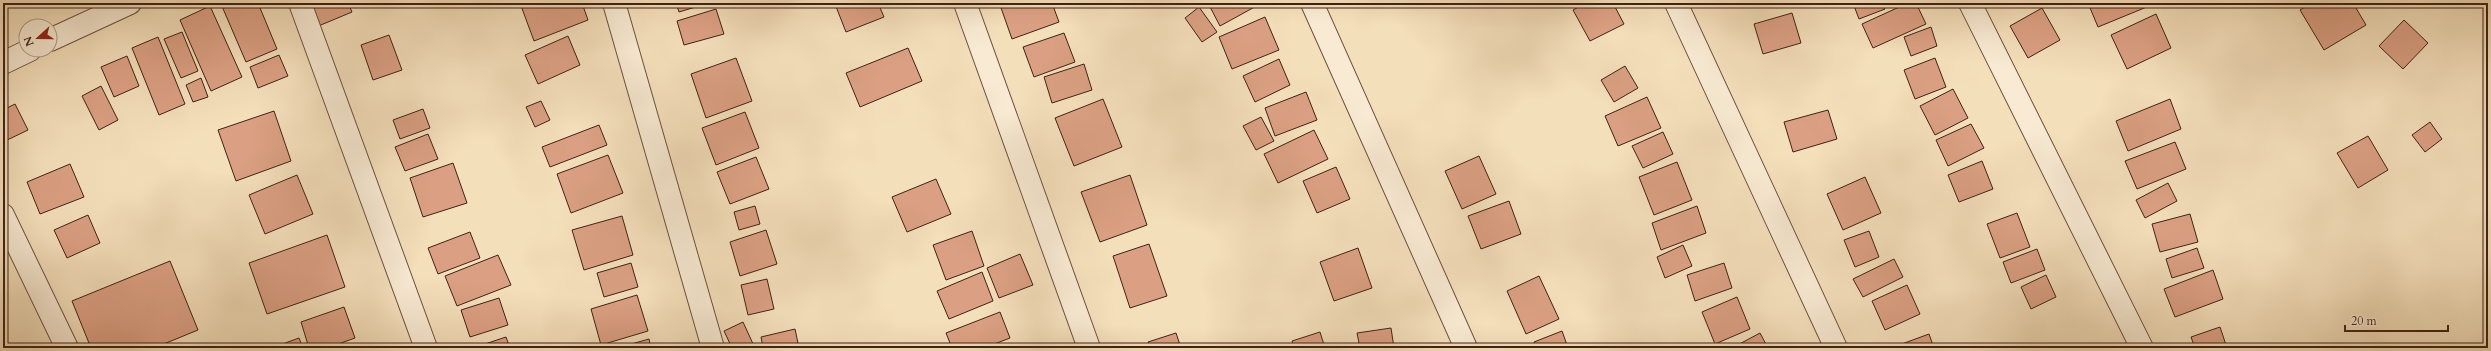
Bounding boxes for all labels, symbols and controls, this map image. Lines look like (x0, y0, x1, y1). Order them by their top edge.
north arrow (18, 18, 58, 58)
text: N (20, 34, 38, 49)
scale bar (2345, 307, 2448, 333)
text: 20 m (2351, 313, 2378, 329)

